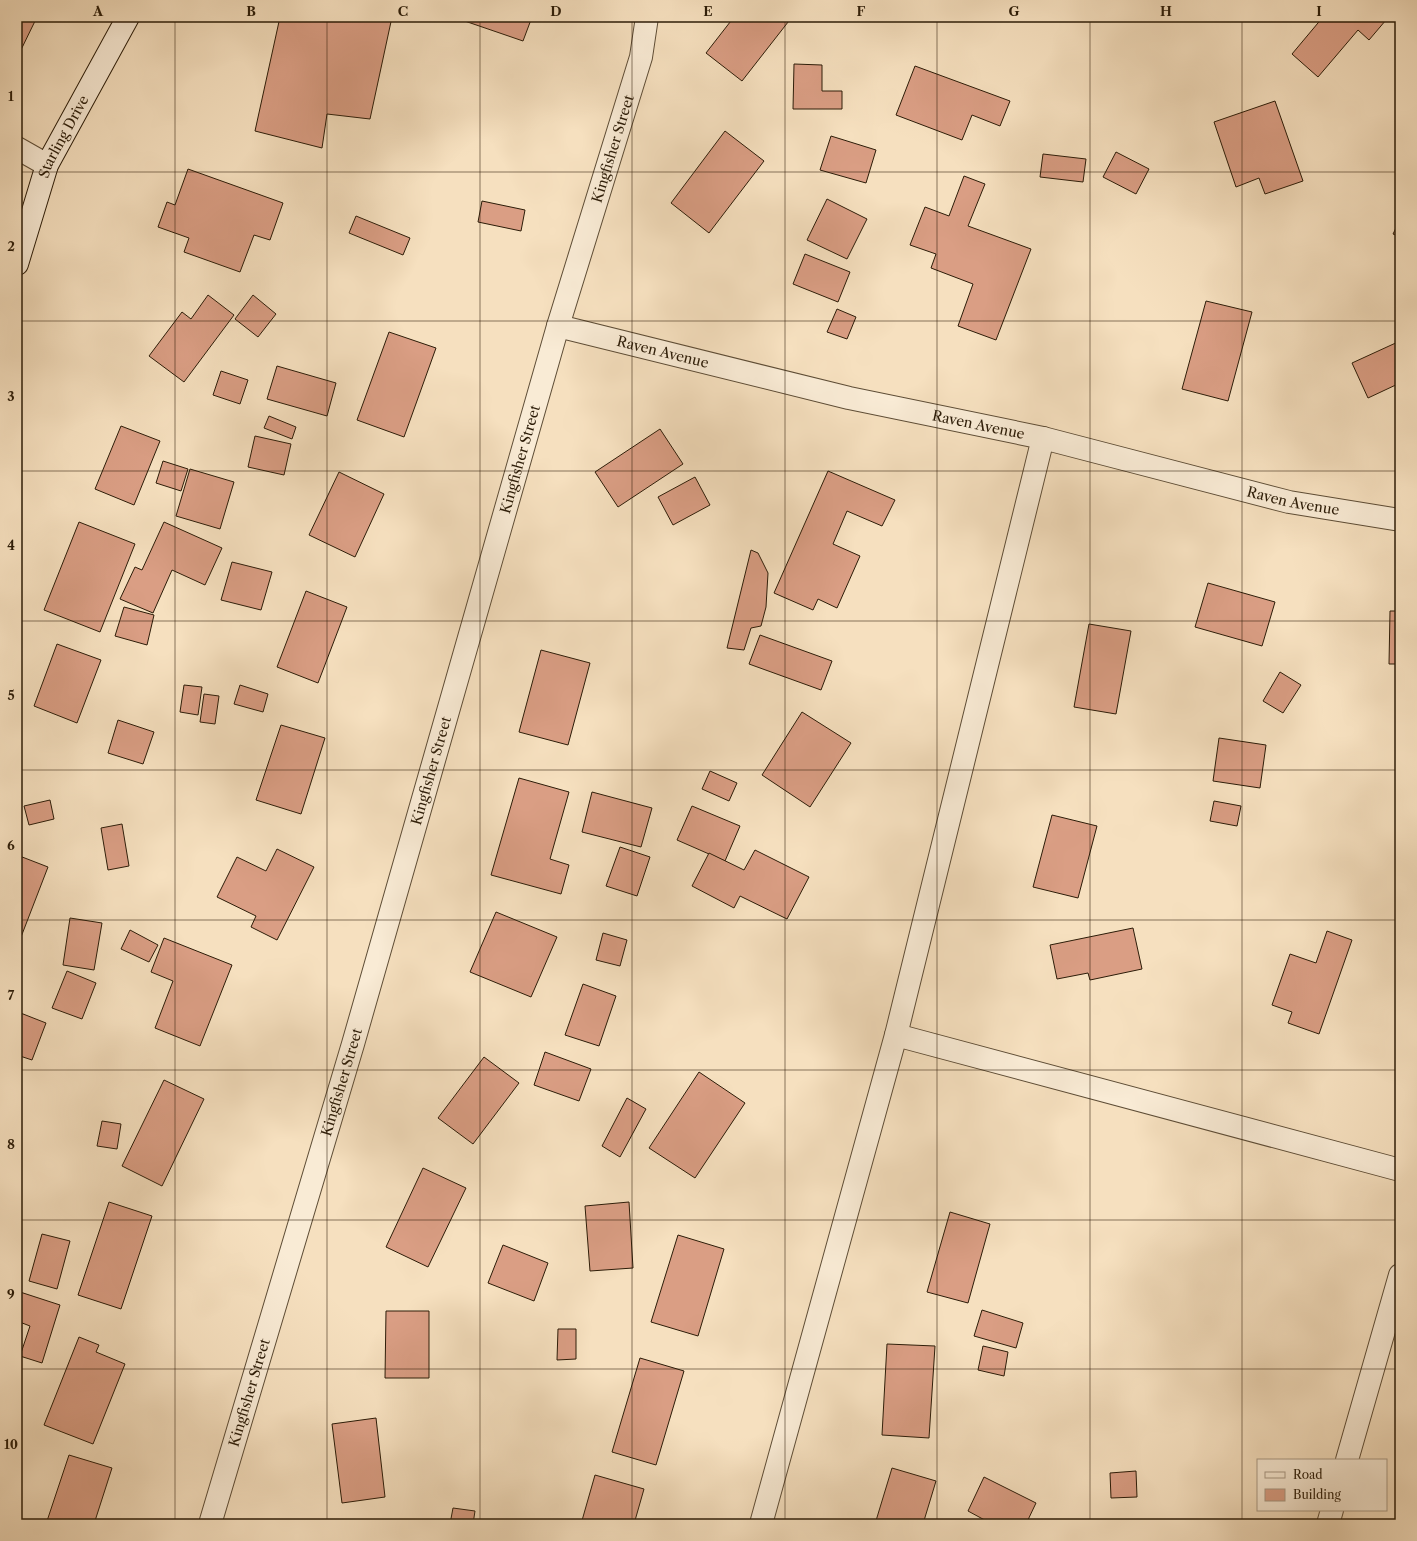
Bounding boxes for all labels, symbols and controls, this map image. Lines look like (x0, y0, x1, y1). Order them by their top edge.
text: A (92, 3, 104, 19)
text: B (246, 3, 256, 19)
text: C (398, 3, 408, 19)
text: D (550, 3, 562, 19)
text: E (703, 3, 713, 19)
text: F (857, 3, 866, 19)
text: G (1008, 3, 1020, 19)
text: H (1160, 3, 1172, 19)
text: I (1316, 3, 1322, 19)
text: 1 (8, 88, 14, 104)
street label: Starling Drive (35, 92, 93, 180)
street label: Kingfisher Street (588, 93, 638, 205)
text: 2 (7, 238, 15, 254)
street label: Raven Avenue (615, 332, 711, 372)
text: 3 (7, 388, 15, 404)
street label: Kingfisher Street (496, 403, 544, 516)
street label: Raven Avenue (931, 406, 1027, 443)
street label: Raven Avenue (1245, 482, 1341, 519)
text: 4 (7, 537, 15, 553)
text: 5 (7, 687, 15, 703)
street label: Kingfisher Street (407, 714, 455, 827)
text: 6 (7, 837, 15, 853)
text: 7 (8, 987, 15, 1003)
street label: Kingfisher Street (317, 1026, 366, 1138)
text: 8 (7, 1136, 15, 1152)
text: 9 (7, 1286, 15, 1302)
street label: Kingfisher Street (225, 1336, 274, 1449)
text: 10 (4, 1436, 18, 1452)
legend (1257, 1459, 1387, 1511)
text: Road (1293, 1467, 1323, 1482)
text: Building (1293, 1487, 1341, 1502)

